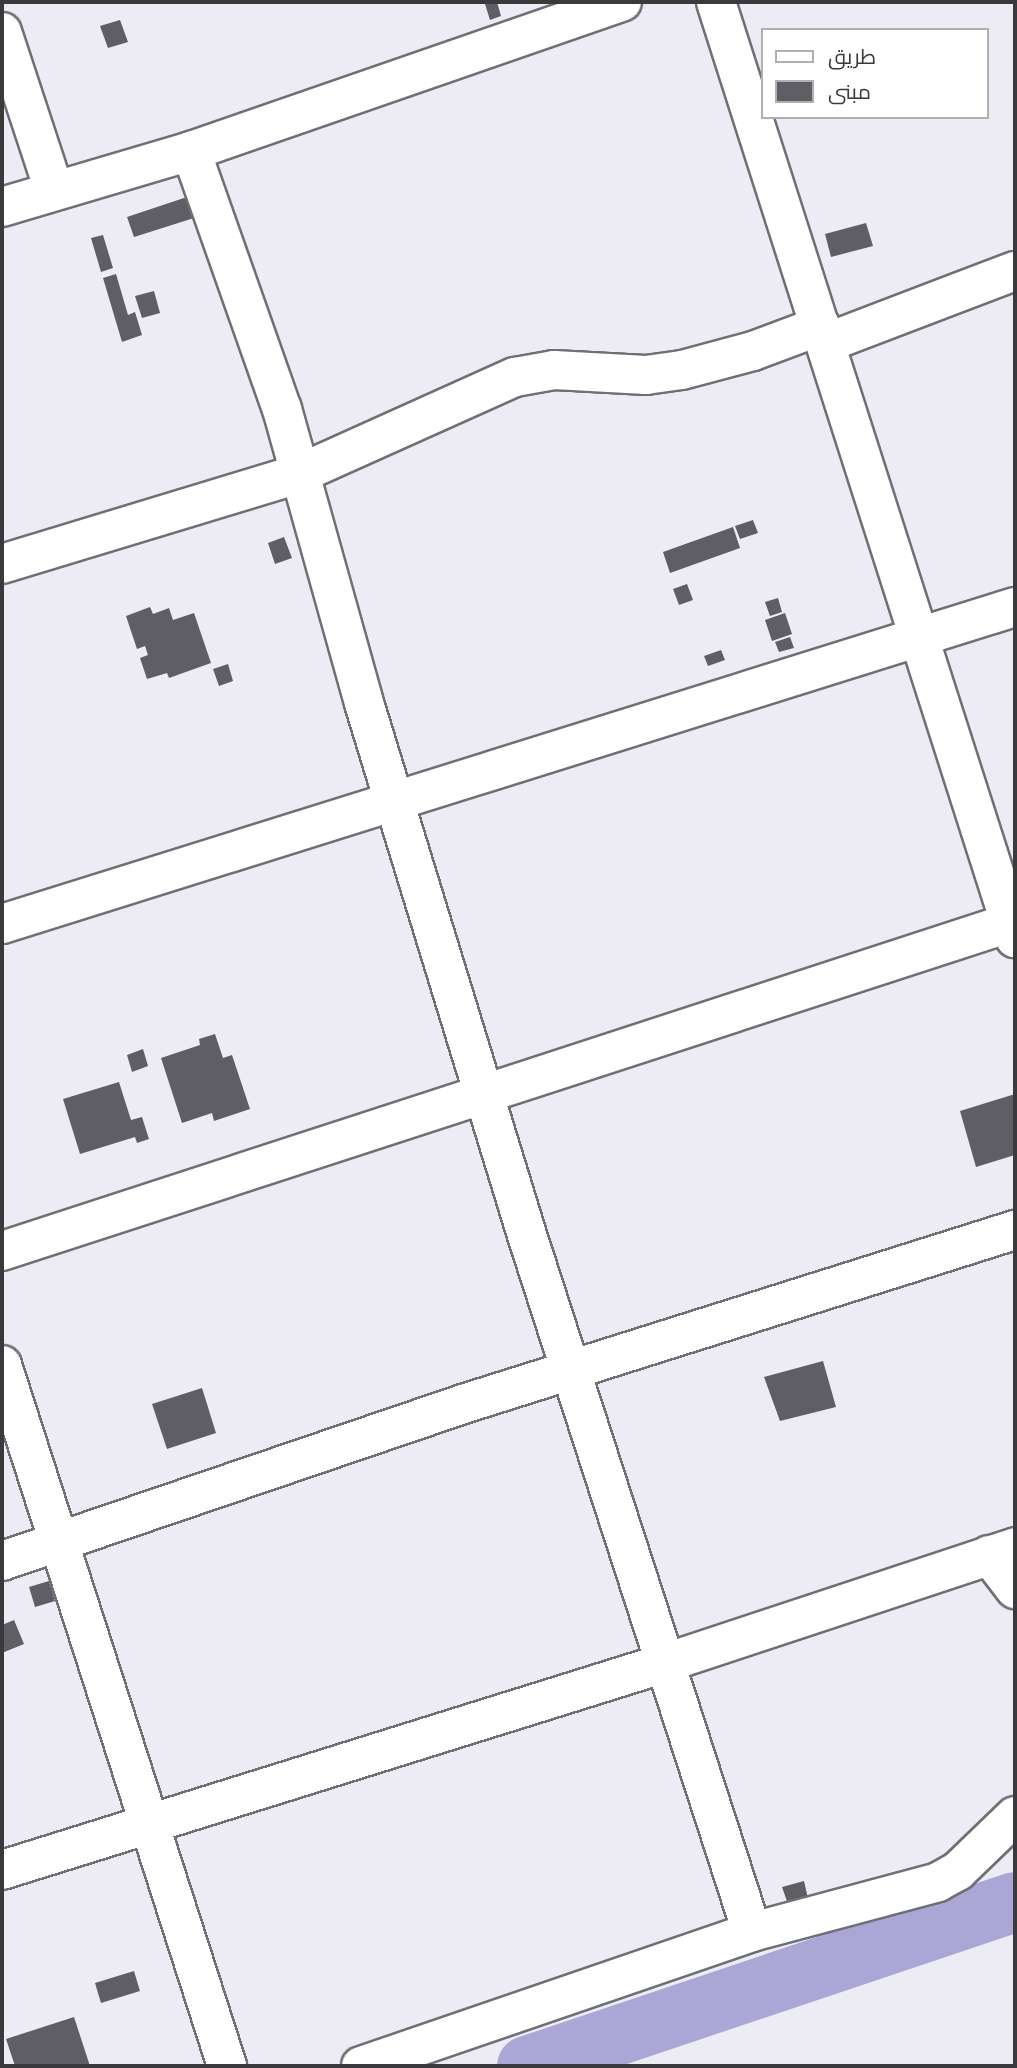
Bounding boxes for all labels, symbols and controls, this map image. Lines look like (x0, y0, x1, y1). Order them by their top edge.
legend (762, 28, 989, 119)
text: طريق (828, 42, 876, 72)
text: مبنى (828, 77, 871, 107)

